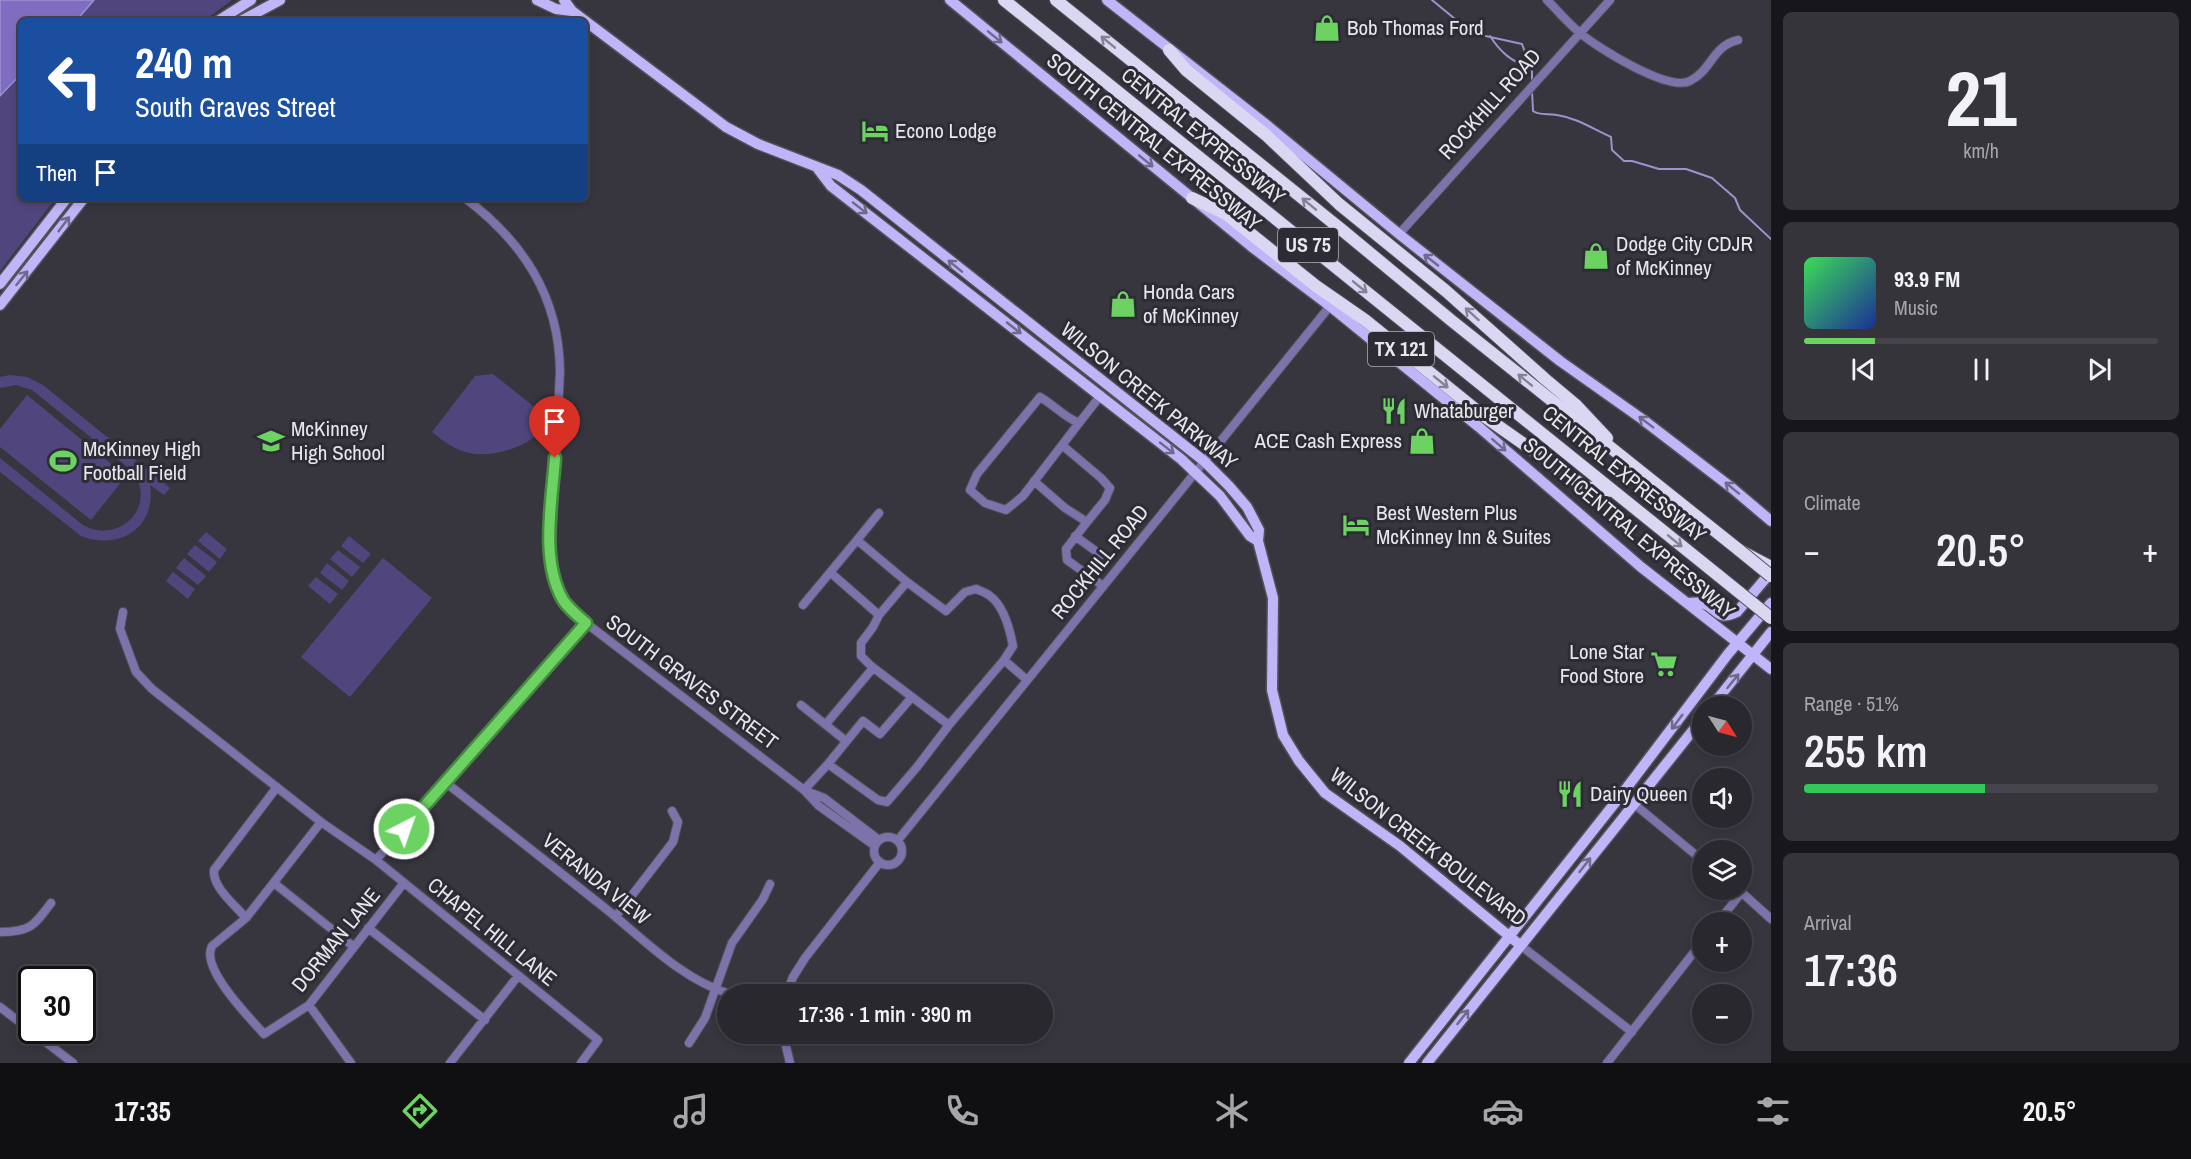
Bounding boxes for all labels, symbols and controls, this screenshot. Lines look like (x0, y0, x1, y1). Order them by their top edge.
shop icon: Bob Thomas Ford (1312, 13, 1342, 43)
place label: Bob Thomas Ford (1347, 13, 1484, 42)
one-way arrow (987, 30, 1002, 44)
text: 240 m (135, 35, 233, 91)
one-way arrow (1101, 36, 1117, 49)
icon: left (36, 42, 114, 120)
street label: ROCKHILL ROAD (1432, 42, 1547, 165)
text: 21 (1945, 45, 2017, 150)
street label: SOUTH CENTRAL EXPRESSWAY (1041, 46, 1268, 238)
street label: CENTRAL EXPRESSWAY (1115, 60, 1292, 211)
text: South Graves Street (135, 89, 336, 125)
hotel icon: Econo Lodge (860, 116, 890, 146)
place label: Econo Lodge (895, 116, 997, 145)
text: km/h (1963, 137, 1999, 164)
one-way arrow (1138, 154, 1154, 167)
icon: arrive (89, 156, 122, 189)
text: Then (36, 158, 77, 188)
one-way arrow (1302, 197, 1318, 210)
one-way arrow (852, 202, 868, 215)
one-way arrow (57, 217, 70, 233)
road number: US 75 (1278, 228, 1338, 262)
place label: Dodge City CDJR of McKinney (1616, 229, 1753, 282)
shop icon: Dodge City CDJR of McKinney (1581, 241, 1611, 271)
one-way arrow (1424, 253, 1440, 266)
one-way arrow (948, 259, 963, 273)
text: 93.9 FM (1894, 264, 1960, 294)
one-way arrow (15, 270, 28, 286)
place label: Honda Cars of McKinney (1143, 277, 1239, 330)
one-way arrow (1352, 280, 1367, 294)
shop icon: Honda Cars of McKinney (1108, 289, 1138, 319)
text: Music (1894, 294, 1938, 321)
one-way arrow (1465, 307, 1480, 321)
street label: WILSON CREEK PARKWAY (1055, 315, 1244, 476)
one-way arrow (1005, 322, 1021, 335)
road number: TX 121 (1368, 332, 1434, 366)
icon: previous (1847, 353, 1880, 386)
icon: pause (1965, 353, 1998, 386)
icon: next (2083, 353, 2116, 386)
one-way arrow (1518, 374, 1534, 387)
one-way arrow (1433, 375, 1448, 389)
pin (529, 396, 580, 458)
restaurant icon: Whataburger (1379, 396, 1409, 426)
place label: Whataburger (1414, 396, 1514, 425)
street label: CENTRAL EXPRESSWAY (1536, 398, 1713, 549)
icon: arrive (538, 405, 571, 438)
place label: McKinney High School (291, 414, 385, 467)
one-way arrow (1638, 416, 1654, 429)
school or university icon: McKinney High School (256, 426, 286, 456)
place label: ACE Cash Express (1254, 426, 1402, 455)
shop icon: ACE Cash Express (1407, 426, 1437, 456)
street label: SOUTH CENTRAL EXPRESSWAY (1517, 430, 1742, 625)
place label: McKinney High Football Field (83, 434, 201, 487)
one-way arrow (1491, 439, 1507, 452)
one-way arrow (1159, 442, 1175, 455)
sports icon: McKinney High Football Field (48, 446, 78, 476)
one-way arrow (1725, 482, 1741, 495)
text: Climate (1804, 489, 1861, 516)
street label: ROCKHILL ROAD (1044, 498, 1155, 625)
place label: Best Western Plus McKinney Inn & Suites (1376, 498, 1551, 551)
hotel icon: Best Western Plus McKinney Inn & Suites (1341, 510, 1371, 540)
text: 20.5° (1936, 519, 2026, 580)
text: − (1804, 528, 1820, 572)
text: + (2142, 528, 2158, 572)
one-way arrow (1667, 534, 1683, 547)
street label: SOUTH GRAVES STREET (600, 607, 785, 756)
place label: Lone Star Food Store (1560, 637, 1644, 690)
supermarket icon: Lone Star Food Store (1649, 649, 1679, 679)
one-way arrow (1726, 673, 1739, 689)
text: Range · 51% (1804, 690, 1899, 717)
north arrow (1692, 696, 1752, 756)
map controls (1692, 696, 1752, 1044)
one-way arrow (1670, 714, 1683, 730)
text: 255 km (1804, 720, 1928, 781)
street label: WILSON CREEK BOULEVARD (1324, 761, 1533, 932)
button: sound (1692, 768, 1752, 828)
restaurant icon: Dairy Queen (1555, 779, 1585, 809)
place label: Dairy Queen (1590, 779, 1688, 808)
position arrow (372, 797, 436, 861)
street label: VERANDA VIEW (536, 826, 657, 932)
button: layers (1692, 840, 1752, 900)
one-way arrow (1578, 857, 1591, 873)
street label: CHAPEL HILL LANE (422, 870, 563, 993)
street label: DORMAN LANE (285, 881, 387, 998)
text: Arrival (1804, 909, 1851, 936)
button: + (1692, 912, 1752, 972)
text: 17:36 (1804, 939, 1898, 1000)
speed limit sign: 30 (18, 966, 96, 1044)
button: − (1692, 984, 1752, 1044)
text: 17:36 · 1 min · 390 m (798, 999, 972, 1029)
one-way arrow (1457, 1009, 1470, 1025)
icon: directions (399, 1090, 441, 1132)
icon: music (670, 1090, 712, 1132)
icon: phone (941, 1090, 983, 1132)
icon: climate (1211, 1090, 1253, 1132)
icon: car (1482, 1090, 1524, 1132)
icon: filters (1752, 1090, 1794, 1132)
text: 17:35 (114, 1093, 171, 1129)
text: 20.5° (2023, 1093, 2077, 1129)

